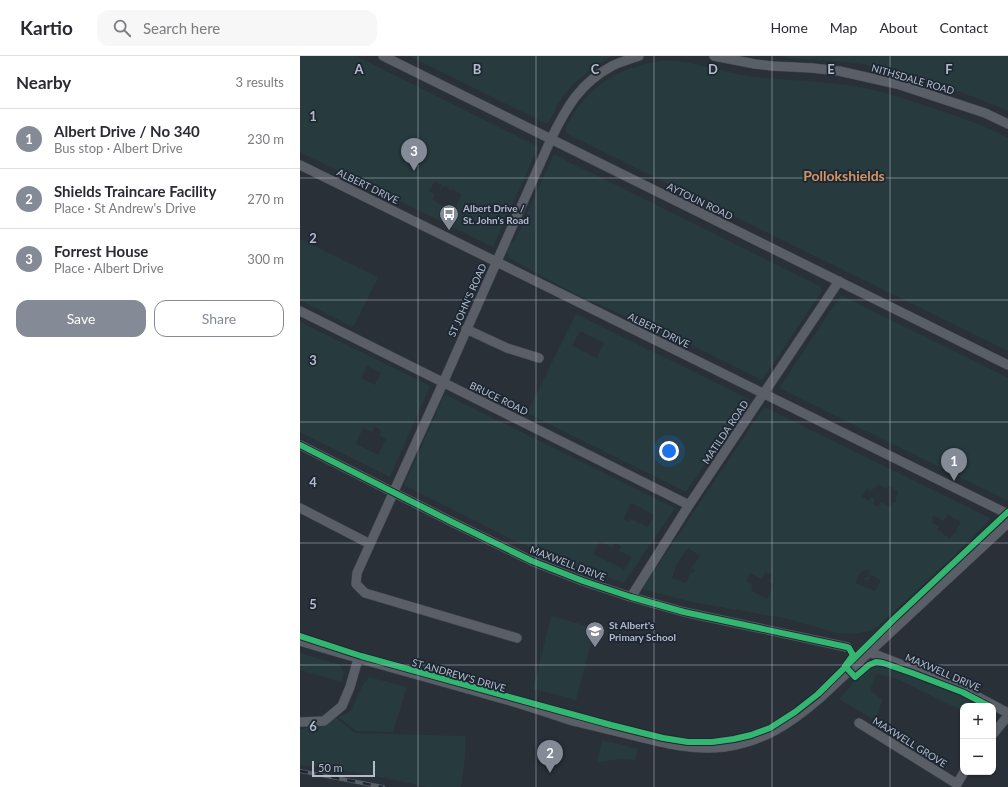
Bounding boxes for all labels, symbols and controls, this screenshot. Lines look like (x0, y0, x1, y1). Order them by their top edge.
search box (97, 10, 377, 46)
text: Kartio (20, 16, 73, 39)
icon: search (111, 17, 133, 39)
text: Search here (143, 19, 220, 37)
text: Home (770, 19, 808, 36)
text: Map (830, 19, 857, 36)
text: About (879, 19, 917, 36)
text: Contact (939, 19, 988, 36)
text: A (353, 61, 364, 77)
text: B (473, 61, 482, 77)
text: C (591, 61, 600, 77)
text: D (708, 61, 718, 77)
text: E (827, 61, 835, 77)
street label: NITHSDALE ROAD (870, 61, 956, 97)
text: F (945, 61, 953, 77)
text: Nearby (16, 72, 71, 93)
text: 3 results (236, 74, 284, 90)
text: 1 (309, 108, 317, 124)
text: Albert Drive / No 340 (54, 122, 200, 140)
text: 1 (25, 131, 33, 147)
text: 230 m (247, 131, 284, 147)
pin: 3 (401, 138, 427, 171)
text: Bus stop · Albert Drive (54, 140, 183, 156)
street label: ALBERT DRIVE (335, 166, 401, 206)
district label: Pollokshields (803, 167, 885, 184)
street label: AYTOUN ROAD (665, 180, 735, 222)
text: Shields Traincare Facility (54, 182, 216, 200)
text: 2 (25, 191, 33, 207)
text: 270 m (247, 191, 284, 207)
text: Place · St Andrew's Drive (54, 200, 196, 216)
place label: Albert Drive / St. John's Road (462, 202, 529, 226)
bus stop icon: Albert Drive / St. John's Road (438, 203, 460, 231)
text: 2 (309, 230, 317, 246)
text: Forrest House (54, 242, 148, 260)
text: 3 (25, 251, 33, 267)
text: 300 m (247, 251, 284, 267)
text: Place · Albert Drive (54, 260, 164, 276)
street label: ST JOHN'S ROAD (445, 261, 489, 339)
button: Save (16, 300, 146, 337)
button: Share (154, 300, 284, 337)
street label: ALBERT DRIVE (626, 310, 692, 350)
text: 3 (309, 352, 317, 368)
street label: BRUCE ROAD (468, 379, 530, 417)
street label: MATILDA ROAD (699, 398, 751, 466)
your location (659, 441, 679, 461)
pin: 1 (941, 448, 967, 481)
text: 4 (309, 474, 317, 490)
street label: MAXWELL DRIVE (528, 543, 608, 583)
text: 5 (309, 596, 317, 612)
place label: St Albert's Primary School (609, 619, 676, 643)
school or university icon: St Albert's Primary School (584, 620, 606, 648)
street label: MAXWELL DRIVE (904, 651, 983, 693)
street label: ST ANDREW'S DRIVE (411, 656, 507, 694)
map controls (960, 703, 996, 775)
button: + (960, 703, 996, 739)
street label: MAXWELL GROVE (871, 714, 949, 770)
text: 6 (309, 718, 317, 734)
button: − (960, 739, 996, 775)
pin: 2 (537, 740, 563, 773)
scale bar (312, 759, 375, 778)
text: 50 m (318, 761, 343, 774)

